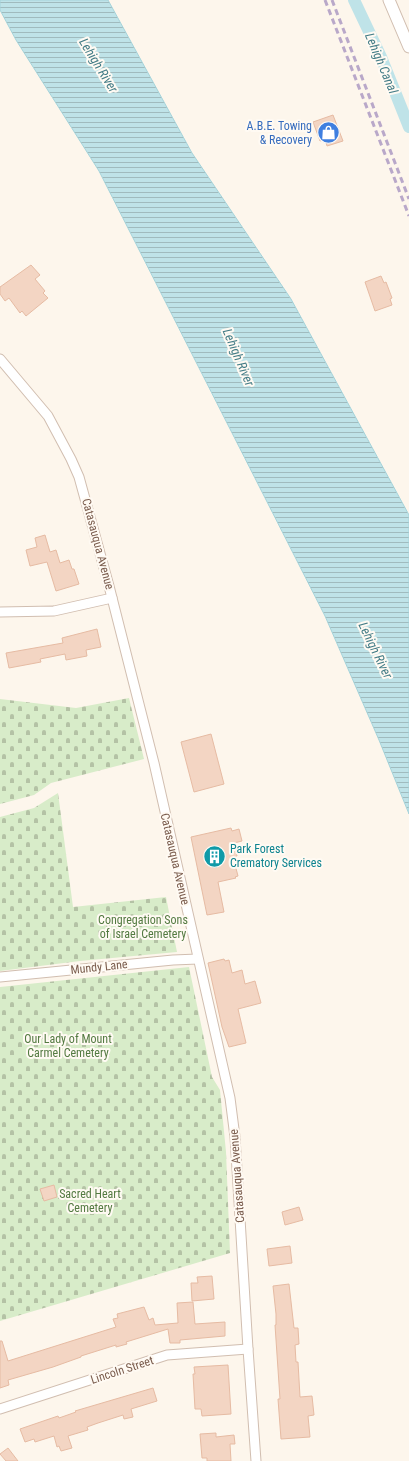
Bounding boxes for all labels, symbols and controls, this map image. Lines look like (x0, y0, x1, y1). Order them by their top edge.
water label: Lehigh Canal (362, 31, 401, 97)
water label: Lehigh River (76, 36, 122, 96)
place label: A.B.E. Towing & Recovery (247, 119, 312, 147)
shop icon: A.B.E. Towing & Recovery (315, 120, 341, 146)
water label: Lehigh River (220, 326, 258, 389)
street label: Catasauqua Avenue (79, 497, 117, 591)
water label: Lehigh River (355, 620, 396, 682)
street label: Catasauqua Avenue (158, 812, 192, 907)
place label: Park Forest Crematory Services (230, 842, 322, 870)
building icon: Park Forest Crematory Services (202, 843, 228, 869)
park label: Congregation Sons of Israel Cemetery (98, 913, 188, 941)
street label: Mundy Lane (70, 957, 129, 977)
park label: Our Lady of Mount Carmel Cemetery (24, 1032, 112, 1060)
street label: Catasauqua Avenue (227, 1128, 247, 1223)
park label: Sacred Heart Cemetery (59, 1187, 121, 1215)
street label: Lincoln Street (89, 1353, 156, 1387)

